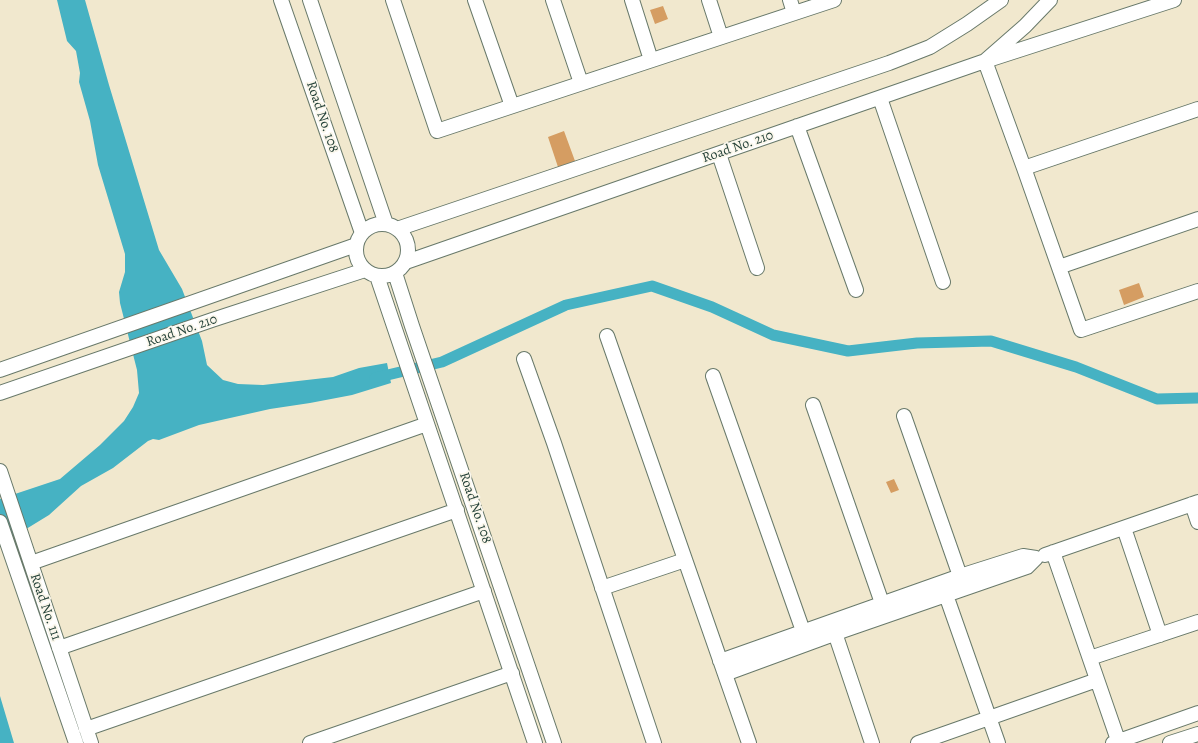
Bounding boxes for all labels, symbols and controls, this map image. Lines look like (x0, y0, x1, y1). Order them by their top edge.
street label: Road No. 108 (302, 79, 342, 155)
street label: Road No. 210 (700, 127, 776, 167)
street label: Road No. 210 (144, 311, 220, 351)
street label: Road No. 108 (455, 470, 495, 546)
street label: Road No. 111 (26, 571, 64, 643)

